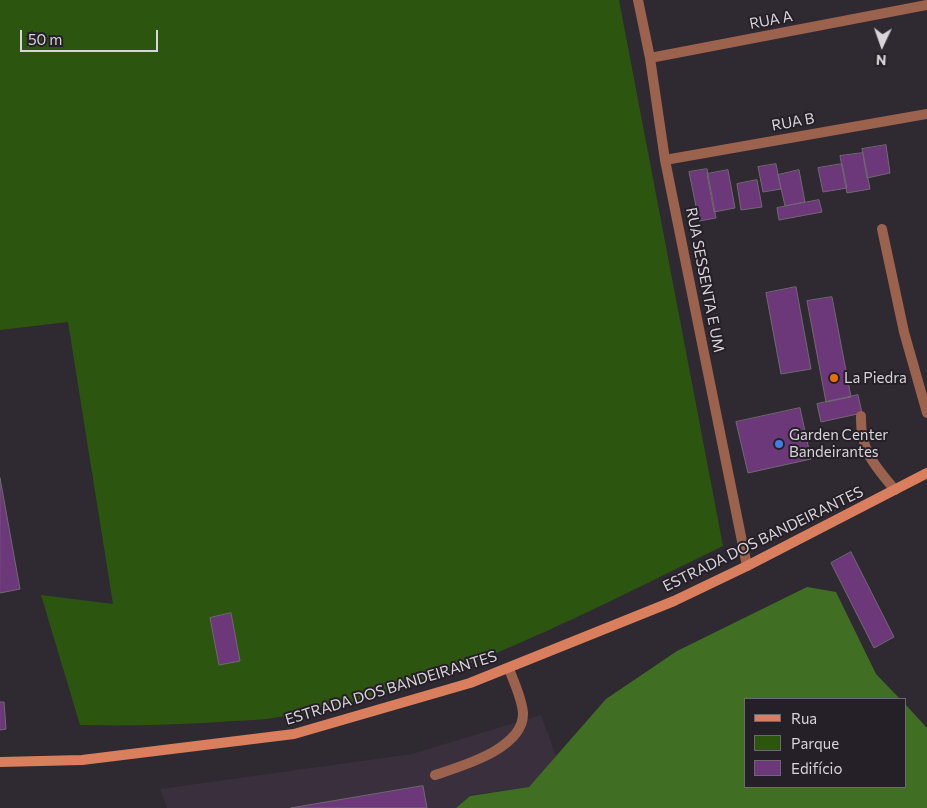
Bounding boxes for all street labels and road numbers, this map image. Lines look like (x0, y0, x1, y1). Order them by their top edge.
street label: RUA A (748, 7, 794, 33)
street label: RUA B (770, 109, 816, 135)
street label: RUA SESSENTA E UM (682, 206, 728, 354)
street label: ESTRADA DOS BANDEIRANTES (660, 483, 866, 595)
street label: ESTRADA DOS BANDEIRANTES (283, 647, 499, 729)

